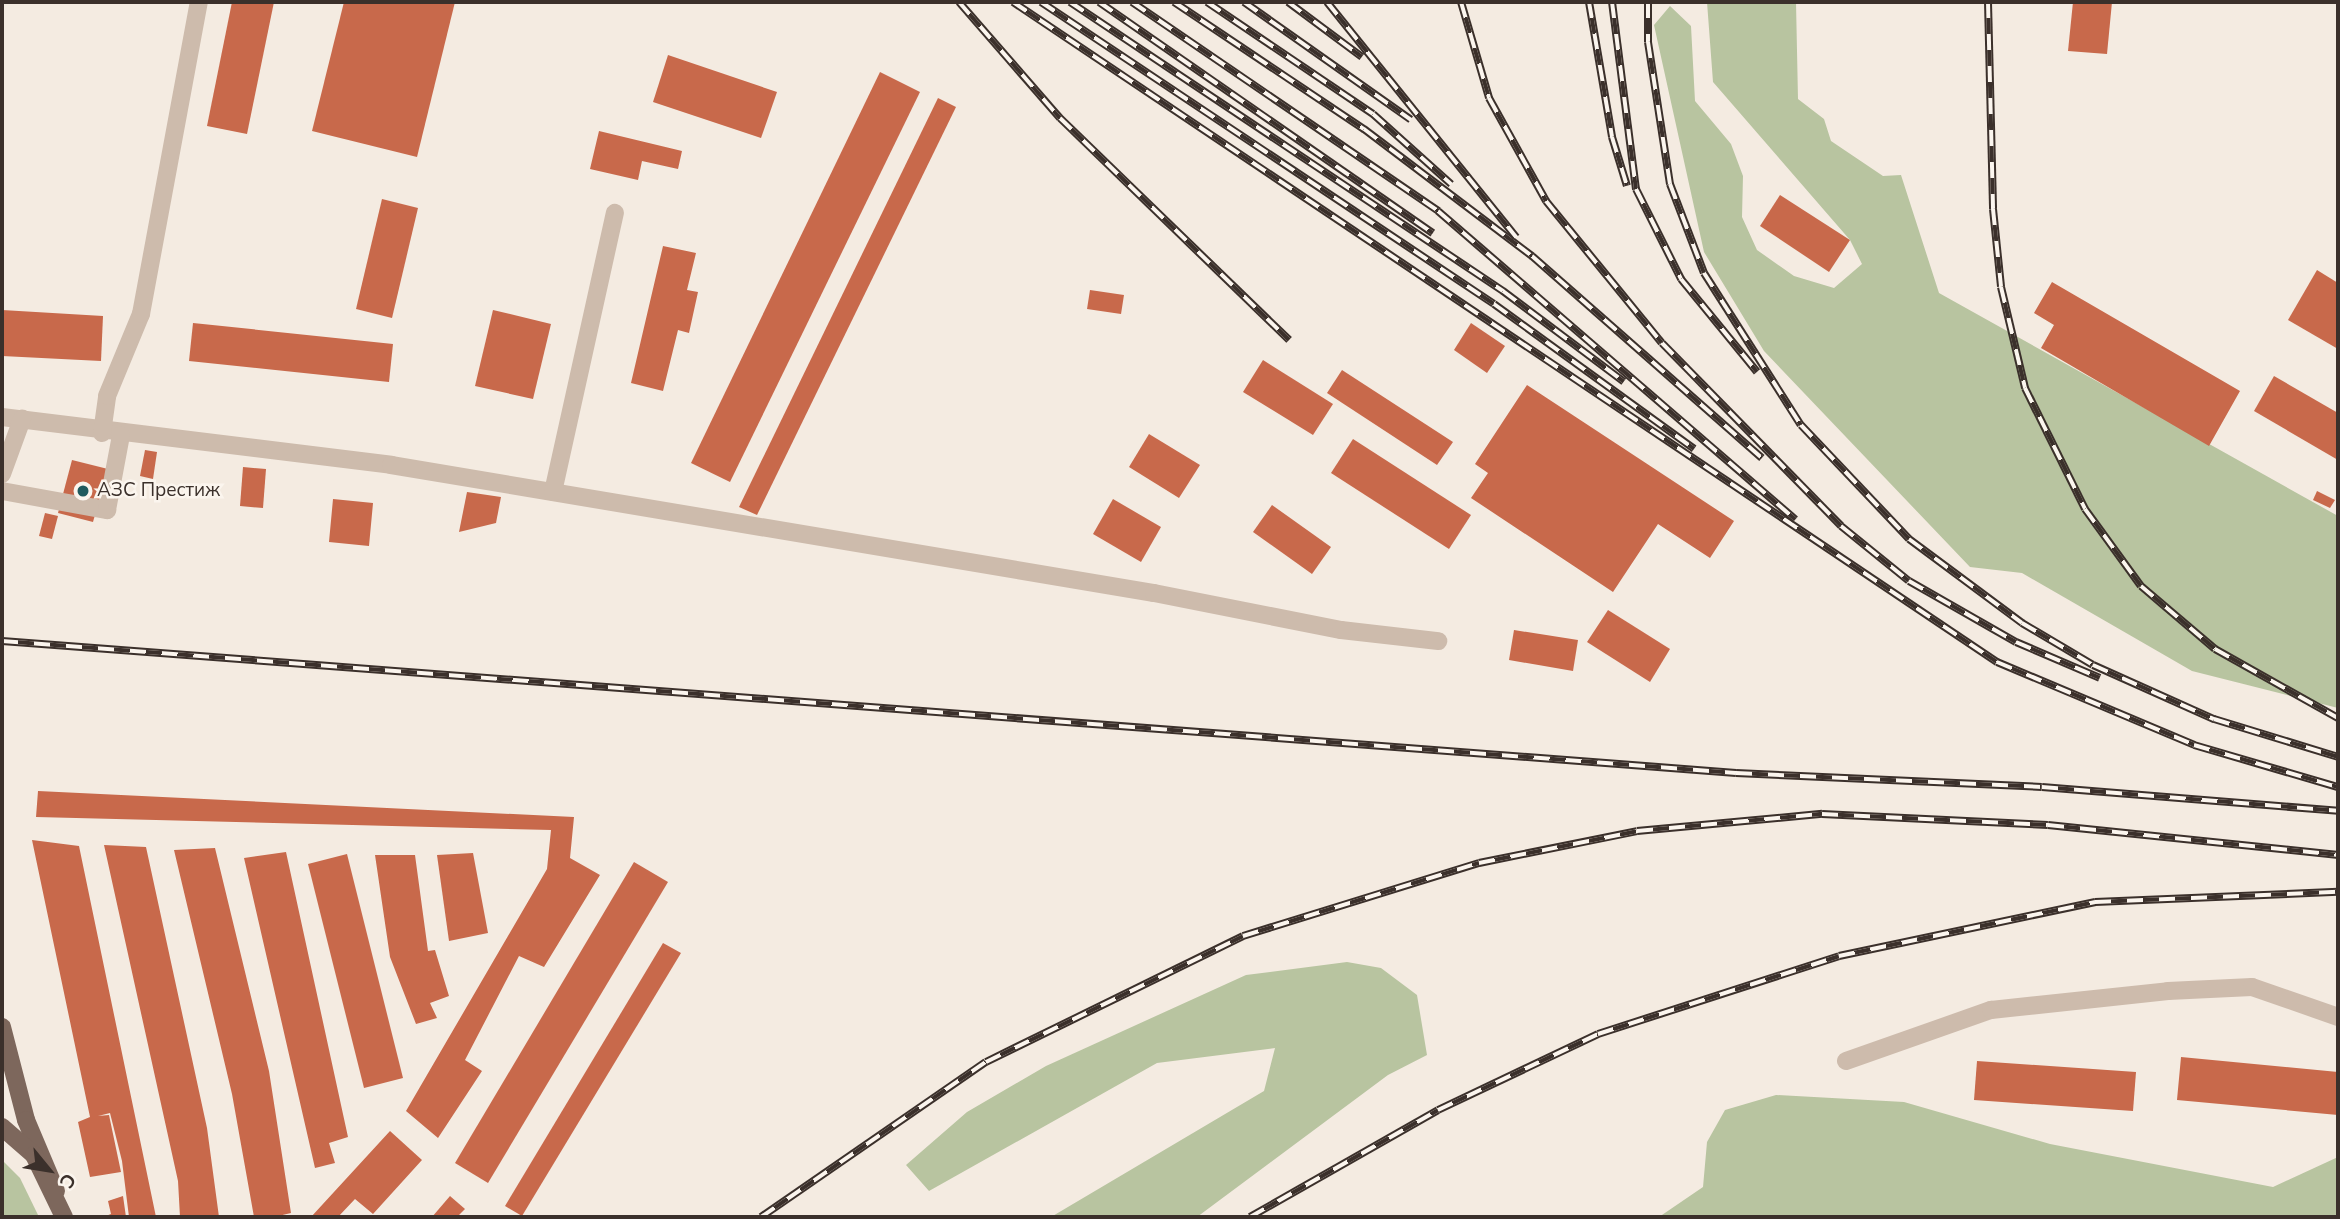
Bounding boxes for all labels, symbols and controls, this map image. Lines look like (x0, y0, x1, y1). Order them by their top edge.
place label: АЗС Престиж (97, 480, 220, 502)
marker: АЗС Престиж (75, 483, 91, 499)
north arrow (14, 1135, 84, 1205)
text: С (53, 1168, 82, 1193)

